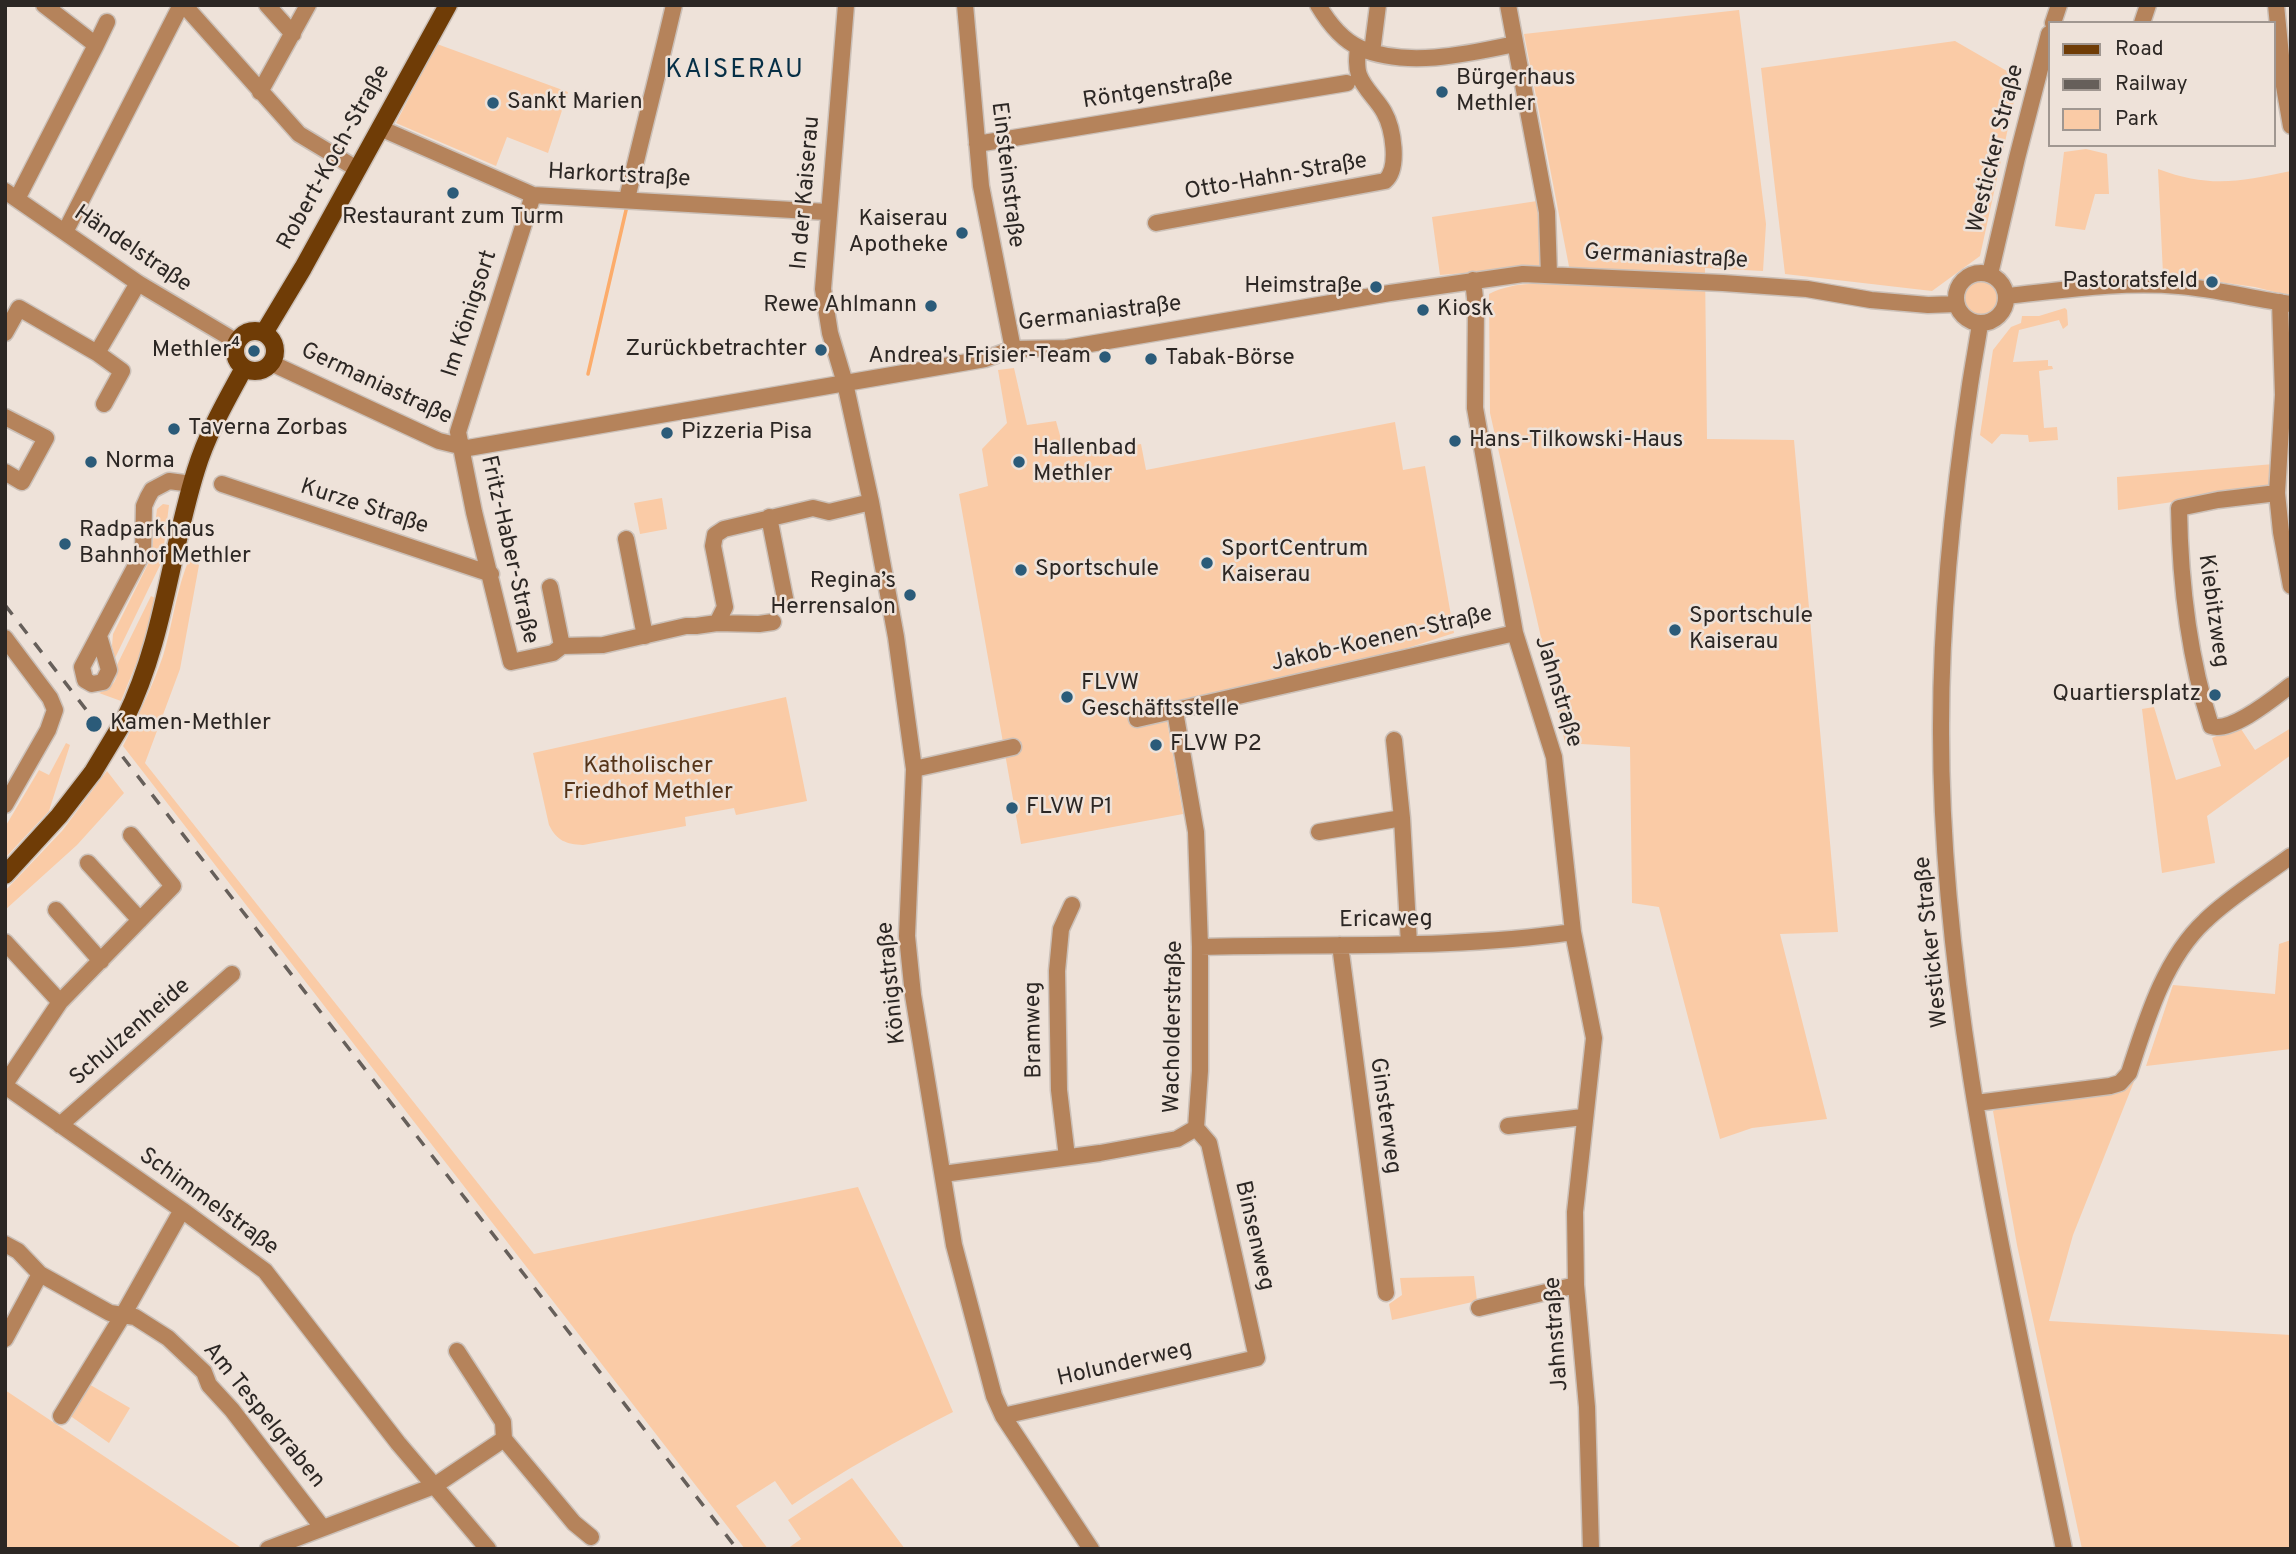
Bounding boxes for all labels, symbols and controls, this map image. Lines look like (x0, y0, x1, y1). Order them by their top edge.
legend (2048, 21, 2275, 147)
text: Road (2115, 36, 2164, 63)
district label: KAISERAU (666, 56, 804, 88)
street label: Robert-Koch-Straße (273, 61, 397, 255)
street label: Westicker Straße (1963, 62, 2031, 236)
street label: Röntgenstraße (1081, 65, 1235, 117)
place label: Bürgerhaus Methler (1456, 65, 1576, 119)
text: Railway (2115, 71, 2188, 98)
marker: Bürgerhaus Methler (1434, 84, 1450, 100)
place label: Sankt Marien (507, 89, 643, 117)
marker: Sankt Marien (485, 95, 501, 111)
street label: Einsteinstraße (983, 100, 1029, 250)
text: Park (2115, 106, 2158, 133)
street label: In der Kaiserau (787, 115, 827, 271)
street label: Otto-Hahn-Straße (1182, 148, 1370, 208)
street label: Harkortstraße (547, 159, 691, 195)
marker: Restaurant zum Turm (445, 185, 461, 201)
street label: Händelstraße (68, 201, 196, 299)
place label: Restaurant zum Turm (342, 204, 564, 232)
place label: Kaiserau Apotheke (849, 206, 948, 260)
marker: Kaiserau Apotheke (954, 225, 970, 241)
street label: Germaniastraße (1583, 240, 1749, 276)
street label: Im Königsort (437, 247, 505, 381)
place label: Pastoratsfeld (2062, 268, 2198, 296)
place label: Heimstraße (1244, 273, 1362, 301)
marker: Pastoratsfeld (2204, 274, 2220, 290)
marker: Heimstraße (1368, 279, 1384, 295)
street label: Germaniastraße (1017, 291, 1183, 339)
place label: Rewe Ahlmann (763, 292, 917, 320)
place label: Kiosk (1437, 296, 1494, 324)
marker: Rewe Ahlmann (923, 298, 939, 314)
marker: Kiosk (1415, 302, 1431, 318)
place label: Zurückbetrachter (625, 336, 807, 364)
place label: Methler⁴ (152, 337, 240, 365)
street label: Germaniastraße (296, 338, 456, 432)
marker: Zurückbetrachter (813, 342, 829, 358)
marker: Methler⁴ (246, 343, 262, 359)
place label: Andrea's Frisier-Team (868, 343, 1091, 371)
place label: Tabak-Börse (1165, 345, 1295, 373)
marker: Andrea's Frisier-Team (1097, 349, 1113, 365)
marker: Tabak-Börse (1143, 351, 1159, 367)
place label: Taverna Zorbas (188, 415, 348, 443)
place label: Pizzeria Pisa (681, 419, 812, 447)
marker: Taverna Zorbas (166, 421, 182, 437)
marker: Pizzeria Pisa (659, 425, 675, 441)
place label: Hans-Tilkowski-Haus (1469, 427, 1683, 455)
marker: Hans-Tilkowski-Haus (1447, 433, 1463, 449)
place label: Hallenbad Methler (1033, 435, 1137, 489)
place label: Norma (105, 448, 175, 476)
street label: Fritz-Haber-Straße (473, 453, 543, 647)
marker: Norma (83, 454, 99, 470)
marker: Hallenbad Methler (1011, 454, 1027, 470)
street label: Kurze Straße (296, 474, 432, 542)
place label: Radparkhaus Bahnhof Methler (79, 517, 251, 571)
marker: Radparkhaus Bahnhof Methler (57, 536, 73, 552)
place label: SportCentrum Kaiserau (1221, 536, 1368, 590)
street label: Kiebitzweg (2190, 553, 2234, 669)
marker: SportCentrum Kaiserau (1199, 555, 1215, 571)
place label: Sportschule (1035, 556, 1159, 584)
marker: Sportschule (1013, 562, 1029, 578)
place label: Regina’s Herrensalon (770, 568, 896, 622)
marker: Regina’s Herrensalon (902, 587, 918, 603)
street label: Jakob-Koenen-Straße (1269, 601, 1495, 679)
place label: Sportschule Kaiserau (1689, 603, 1813, 657)
marker: Sportschule Kaiserau (1667, 622, 1683, 638)
street label: Jahnstraße (1527, 633, 1587, 751)
place label: FLVW Geschäftsstelle (1081, 670, 1239, 724)
place label: Quartiersplatz (2052, 681, 2201, 709)
marker: Quartiersplatz (2207, 687, 2223, 703)
marker: FLVW Geschäftsstelle (1059, 689, 1075, 705)
place label: Kamen-Methler (110, 710, 271, 738)
marker: Kamen-Methler (84, 714, 104, 734)
place label: FLVW P2 (1170, 731, 1262, 759)
marker: FLVW P2 (1148, 737, 1164, 753)
park label: Katholischer Friedhof Methler (563, 753, 733, 807)
place label: FLVW P1 (1026, 794, 1113, 822)
marker: FLVW P1 (1004, 800, 1020, 816)
street label: Westicker Straße (1910, 855, 1956, 1029)
street label: Ericaweg (1339, 906, 1433, 936)
street label: Königstraße (873, 920, 913, 1046)
street label: Wacholderstraße (1160, 940, 1190, 1114)
street label: Schulzenheide (65, 973, 197, 1093)
street label: Bramweg (1020, 981, 1050, 1079)
street label: Ginsterweg (1362, 1056, 1406, 1176)
street label: Schimmelstraße (133, 1143, 283, 1263)
street label: Binsenweg (1227, 1178, 1279, 1294)
street label: Jahnstraße (1540, 1276, 1576, 1392)
street label: Holunderweg (1055, 1336, 1195, 1394)
street label: Am Tespelgraben (196, 1338, 330, 1494)

